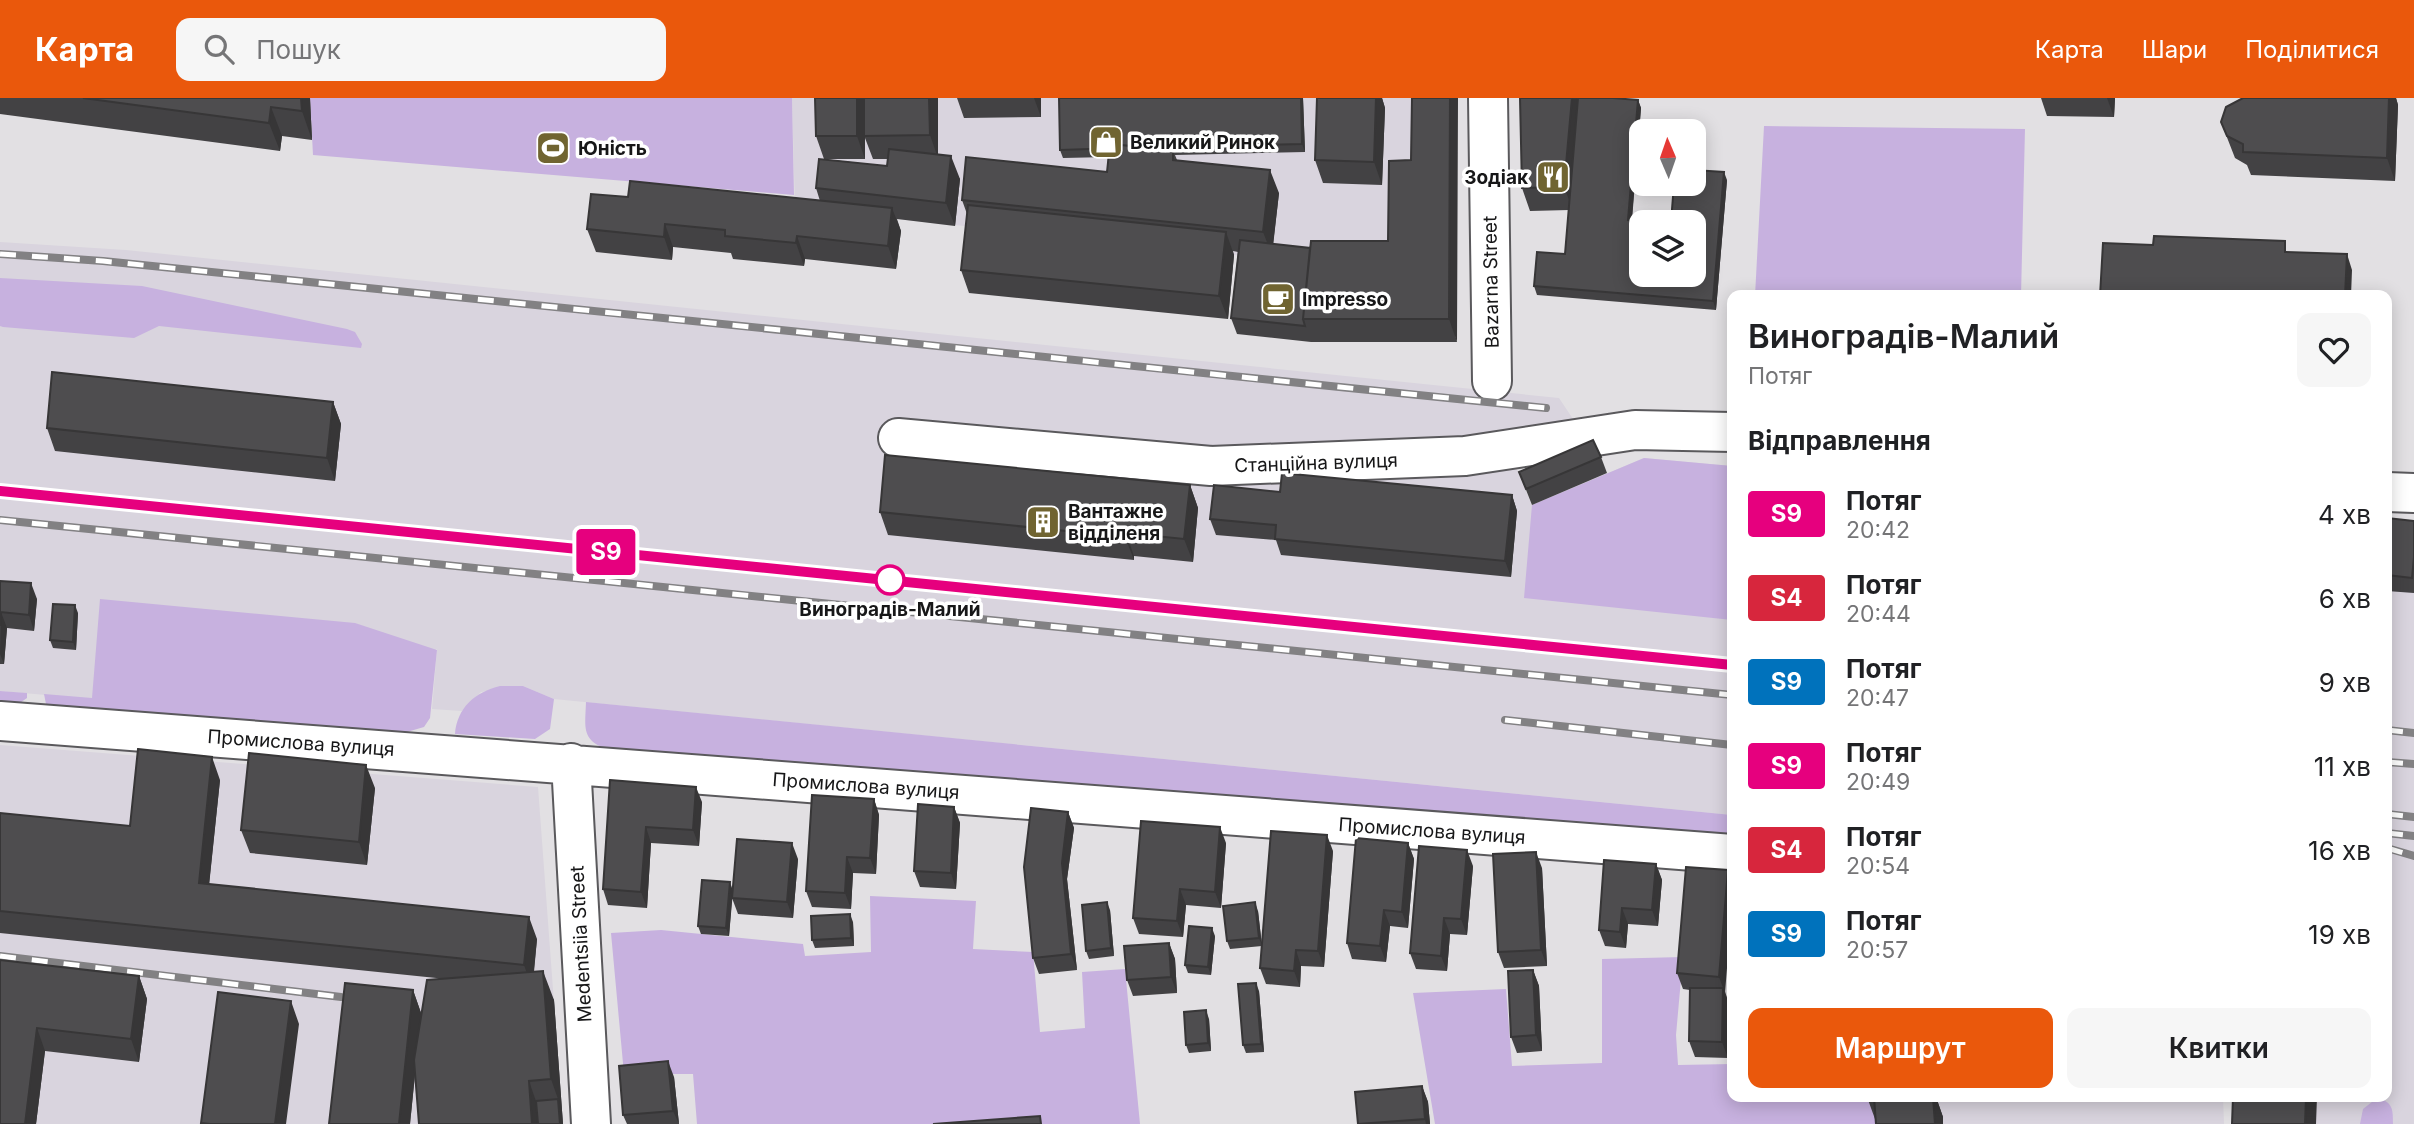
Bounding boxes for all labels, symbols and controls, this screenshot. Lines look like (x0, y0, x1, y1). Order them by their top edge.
search box (176, 18, 666, 81)
text: Карта (35, 29, 134, 69)
icon: search (200, 30, 238, 68)
text: Пошук (256, 34, 341, 65)
text: Карта (2035, 35, 2104, 64)
text: Шари (2142, 35, 2207, 64)
text: Поділитися (2245, 35, 2379, 64)
north arrow (1629, 119, 1706, 196)
map controls (1629, 119, 1706, 287)
shop icon: Великий Ринок (1087, 123, 1125, 161)
sports icon: Юність (534, 129, 572, 167)
place label: Великий Ринок (1130, 131, 1275, 154)
place label: Юність (578, 137, 647, 160)
restaurant icon: Зодіак (1534, 158, 1572, 196)
place label: Зодіак (1464, 166, 1528, 189)
button: layers (1629, 210, 1706, 287)
street label: Bazarna Street (1478, 216, 1504, 348)
cafe icon: Impresso (1259, 280, 1297, 318)
place label: Impresso (1302, 288, 1388, 311)
button: heart (2297, 313, 2371, 387)
text: Виноградів-Малий (1748, 316, 2059, 356)
text: Потяг (1748, 362, 1812, 390)
text: Відправлення (1748, 425, 1931, 456)
street label: Станційна вулиця (1234, 449, 1398, 477)
text: Потяг (1846, 485, 1921, 516)
text: S9 (1771, 499, 1802, 528)
text: 4 хв (2318, 499, 2371, 530)
place label: Вантажне відділеня (1068, 500, 1163, 545)
building icon: Вантажне відділеня (1024, 503, 1062, 541)
text: 20:42 (1846, 516, 1910, 544)
line badge: S9 (574, 529, 638, 575)
text: S9 (590, 537, 622, 566)
marker: Виноградів-Малий (875, 565, 905, 595)
text: Потяг (1846, 569, 1921, 600)
text: S4 (1771, 583, 1802, 612)
text: 6 хв (2319, 583, 2371, 614)
place label: Виноградів-Малий (799, 598, 981, 621)
text: 20:44 (1846, 600, 1911, 628)
text: Потяг (1846, 653, 1921, 684)
text: S9 (1771, 667, 1802, 696)
text: 9 хв (2319, 667, 2371, 698)
text: 20:47 (1846, 684, 1909, 712)
street label: Промислова вулиця (207, 725, 395, 761)
text: Потяг (1846, 737, 1921, 768)
text: S9 (1771, 751, 1802, 780)
text: 11 хв (2314, 751, 2371, 782)
street label: Промислова вулиця (772, 768, 960, 804)
text: 20:49 (1846, 768, 1910, 796)
street label: Промислова вулиця (1338, 813, 1526, 849)
text: Потяг (1846, 821, 1921, 852)
text: S4 (1771, 835, 1802, 864)
text: 16 хв (2308, 835, 2371, 866)
text: 20:54 (1846, 852, 1910, 880)
street label: Medentsiia Street (565, 865, 597, 1023)
text: Потяг (1846, 905, 1921, 936)
text: S9 (1771, 919, 1802, 948)
text: 19 хв (2308, 919, 2371, 950)
text: 20:57 (1846, 936, 1908, 964)
button: Маршрут (1748, 1008, 2053, 1088)
button: Квитки (2067, 1008, 2371, 1088)

